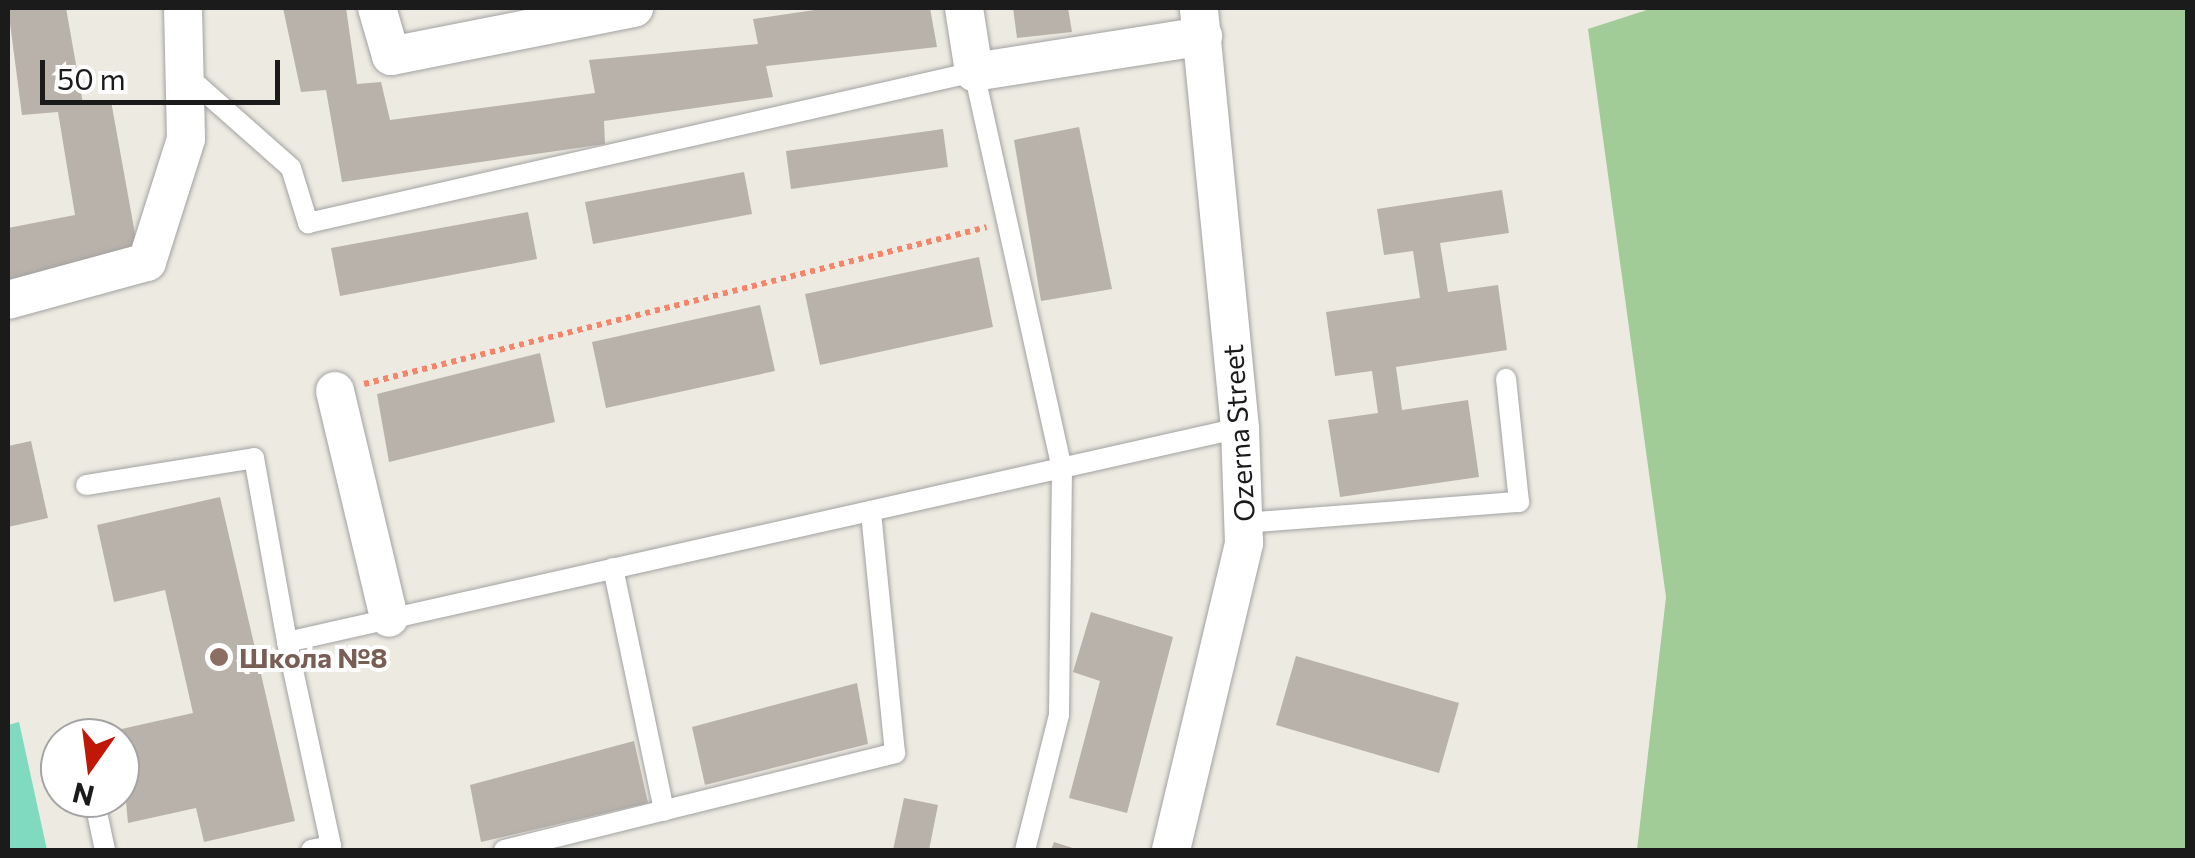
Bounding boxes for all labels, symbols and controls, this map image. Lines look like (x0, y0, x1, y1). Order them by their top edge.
scale bar (45, 40, 285, 102)
text: 50 m (57, 59, 126, 96)
street label: Ozerna Street (1215, 343, 1261, 523)
place label: Школа №8 (239, 640, 388, 674)
marker: Школа №8 (208, 646, 230, 668)
north arrow (40, 718, 140, 818)
text: N (69, 776, 98, 814)

